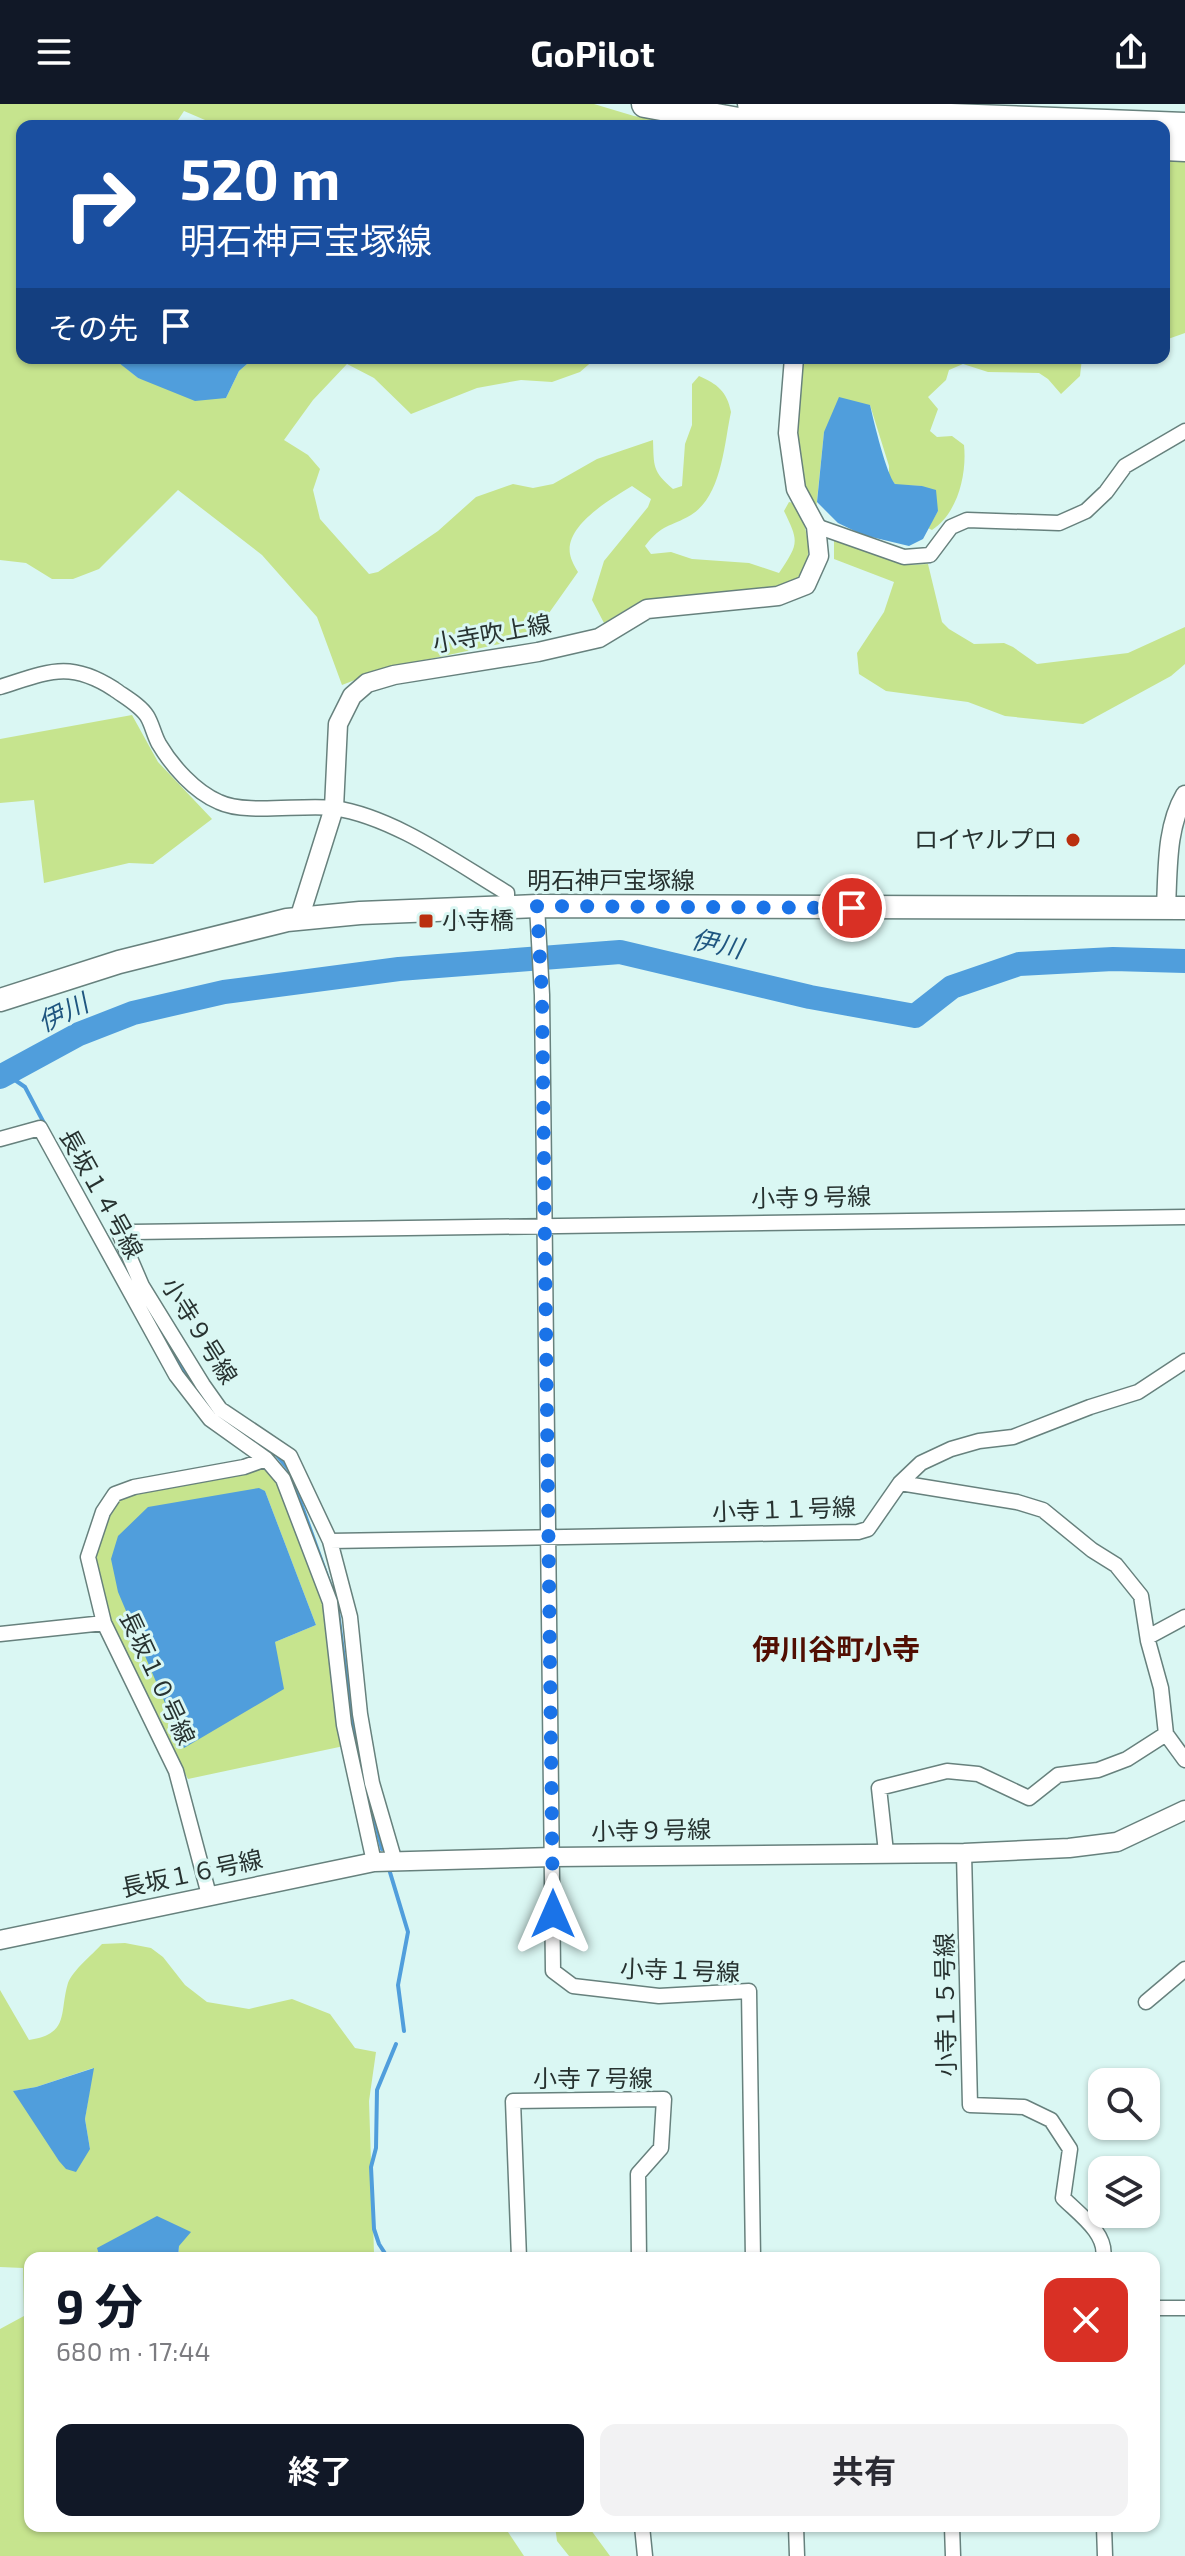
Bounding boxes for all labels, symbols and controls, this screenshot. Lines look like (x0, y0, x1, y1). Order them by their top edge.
icon: menu (32, 30, 76, 74)
icon: share (1109, 30, 1153, 74)
text: GoPilot (530, 31, 655, 74)
text: 520 m (180, 144, 340, 211)
icon: right (48, 152, 152, 256)
text: 明石神戸宝塚線 (180, 218, 432, 261)
icon: arrive (154, 304, 198, 348)
text: その先 (48, 309, 138, 345)
street label: 小寺吹上線 (430, 608, 553, 657)
place label: ロイヤルプロ (914, 824, 1057, 853)
marker: ロイヤルプロ (1064, 831, 1082, 849)
street label: 明石神戸宝塚線 (527, 865, 695, 894)
pin (818, 874, 886, 942)
icon: arrive (830, 886, 874, 930)
place label: 小寺橋 (442, 905, 514, 934)
marker: 小寺橋 (417, 912, 435, 930)
water label: 伊川 (689, 922, 749, 964)
water label: 伊川 (32, 985, 95, 1037)
street label: 長坂１４号線 (55, 1123, 150, 1263)
street label: 小寺９号線 (751, 1181, 871, 1212)
street label: 小寺９号線 (156, 1272, 244, 1389)
street label: 小寺１１号線 (711, 1491, 856, 1526)
street label: 長坂１０号線 (115, 1606, 202, 1749)
district label: 伊川谷町小寺 (752, 1631, 920, 1665)
street label: 小寺９号線 (591, 1814, 711, 1845)
street label: 長坂１６号線 (118, 1843, 265, 1902)
position arrow (511, 1872, 595, 1956)
street label: 小寺１５号線 (929, 1933, 960, 2077)
street label: 小寺１号線 (620, 1953, 741, 1986)
street label: 小寺７号線 (533, 2063, 653, 2092)
map controls (1088, 2068, 1160, 2228)
button: search (1088, 2068, 1160, 2140)
button: layers (1088, 2156, 1160, 2228)
text: 9 分 (56, 2276, 143, 2334)
button: close (1044, 2278, 1128, 2362)
text: 680 m · 17:44 (56, 2335, 210, 2366)
button: 終了 (56, 2424, 584, 2516)
button: 共有 (600, 2424, 1128, 2516)

